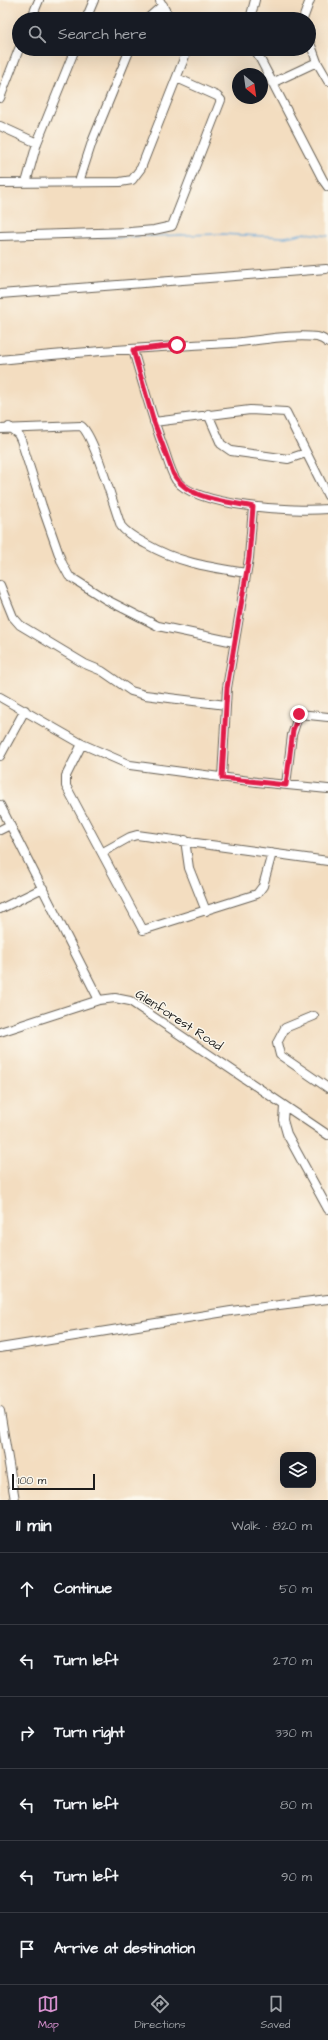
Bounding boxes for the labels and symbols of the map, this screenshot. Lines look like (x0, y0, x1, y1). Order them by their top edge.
north arrow (232, 68, 268, 104)
route start (168, 336, 186, 354)
route end (290, 705, 308, 723)
street label: Glenforest Road (132, 985, 226, 1055)
scale bar (12, 1472, 95, 1491)

